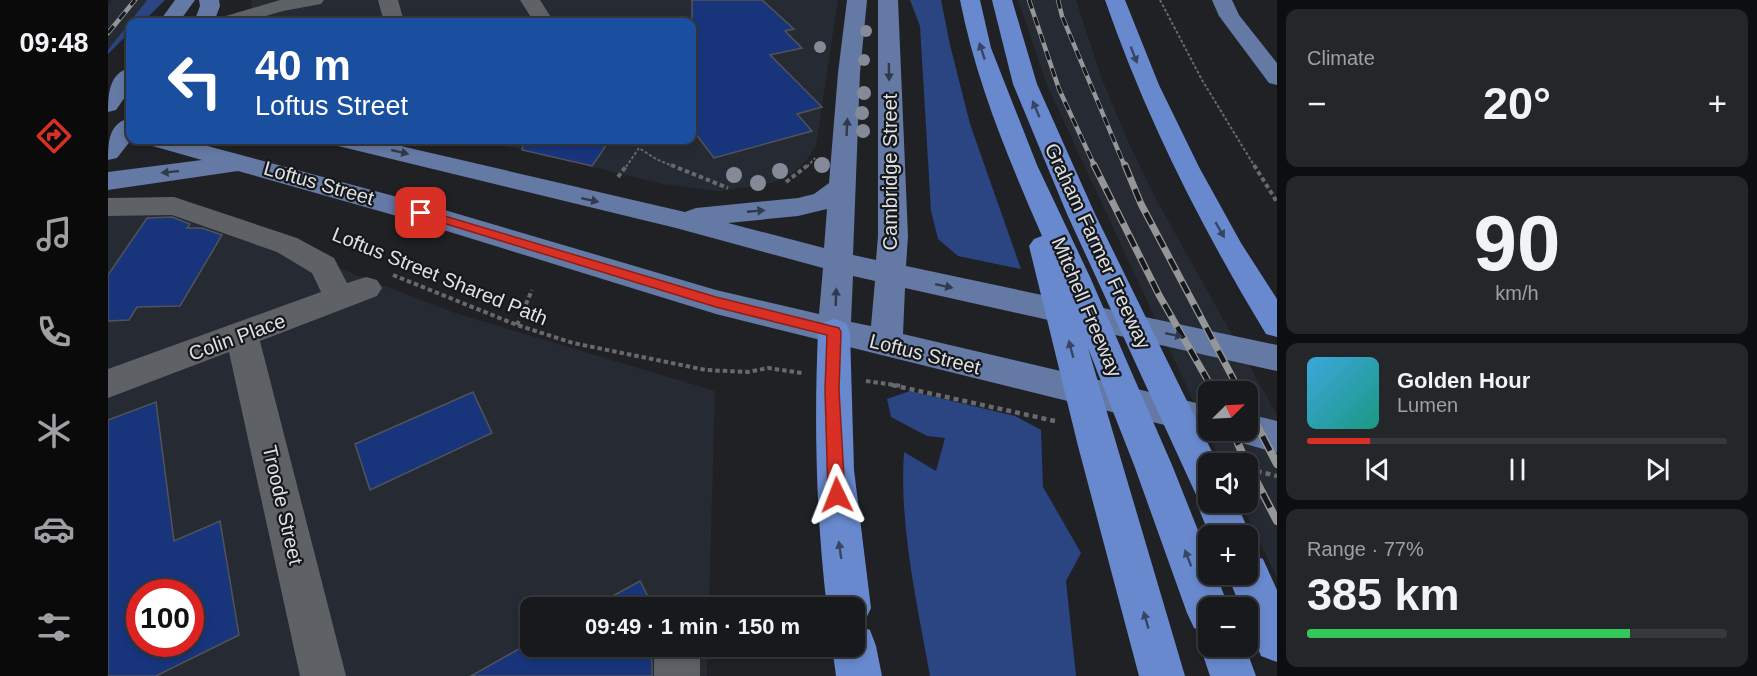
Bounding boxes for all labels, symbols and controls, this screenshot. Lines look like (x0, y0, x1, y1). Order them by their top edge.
text: 09:48 (19, 28, 89, 58)
icon: left (156, 42, 234, 120)
text: 40 m (255, 42, 351, 89)
one-way arrow (977, 42, 986, 60)
one-way arrow (1130, 46, 1139, 64)
text: Climate (1307, 47, 1375, 69)
one-way arrow (884, 63, 894, 82)
text: 20° (1483, 78, 1551, 129)
text: − (1307, 85, 1326, 122)
text: + (1708, 85, 1727, 122)
text: Loftus Street (255, 91, 408, 121)
street label: Cambridge Street (879, 93, 901, 250)
one-way arrow (1031, 100, 1040, 118)
icon: directions (33, 115, 75, 157)
one-way arrow (842, 117, 851, 136)
street label: Graham Farmer Freeway (1041, 140, 1155, 352)
one-way arrow (391, 148, 410, 158)
street label: Loftus Street (261, 157, 377, 209)
one-way arrow (160, 167, 179, 177)
pin (395, 187, 446, 238)
icon: arrive (404, 196, 437, 229)
one-way arrow (580, 196, 599, 205)
text: 90 (1474, 199, 1560, 287)
one-way arrow (746, 206, 765, 216)
icon: music (33, 213, 75, 255)
one-way arrow (1215, 222, 1226, 238)
street label: Loftus Street Shared Path (329, 223, 551, 329)
street label: Mitchell Freeway (1048, 234, 1126, 380)
one-way arrow (935, 282, 954, 291)
text: km/h (1495, 282, 1539, 304)
one-way arrow (831, 287, 840, 306)
street label: Colin Place (186, 309, 288, 365)
icon: phone (33, 311, 75, 353)
street label: Loftus Street (867, 330, 983, 378)
one-way arrow (1165, 331, 1184, 340)
one-way arrow (1066, 340, 1075, 358)
text: Golden Hour (1397, 368, 1530, 393)
north arrow (1198, 381, 1258, 441)
map controls (1198, 381, 1258, 657)
text: Lumen (1397, 394, 1458, 416)
icon: climate (33, 410, 75, 452)
street label: Troode Street (259, 443, 307, 567)
button: sound (1198, 453, 1258, 513)
icon: previous (1361, 453, 1394, 486)
icon: pause (1501, 453, 1534, 486)
icon: next (1641, 453, 1674, 486)
position arrow (805, 463, 869, 527)
icon: car (33, 508, 75, 550)
button: + (1198, 525, 1258, 585)
text: Range · 77% (1307, 538, 1424, 560)
one-way arrow (836, 540, 845, 559)
one-way arrow (1183, 549, 1192, 567)
text: 385 km (1307, 569, 1460, 620)
speed limit sign: 100 (126, 579, 204, 657)
button: − (1198, 597, 1258, 657)
icon: filters (33, 606, 75, 648)
one-way arrow (1141, 611, 1150, 629)
text: 09:49 · 1 min · 150 m (585, 614, 800, 639)

